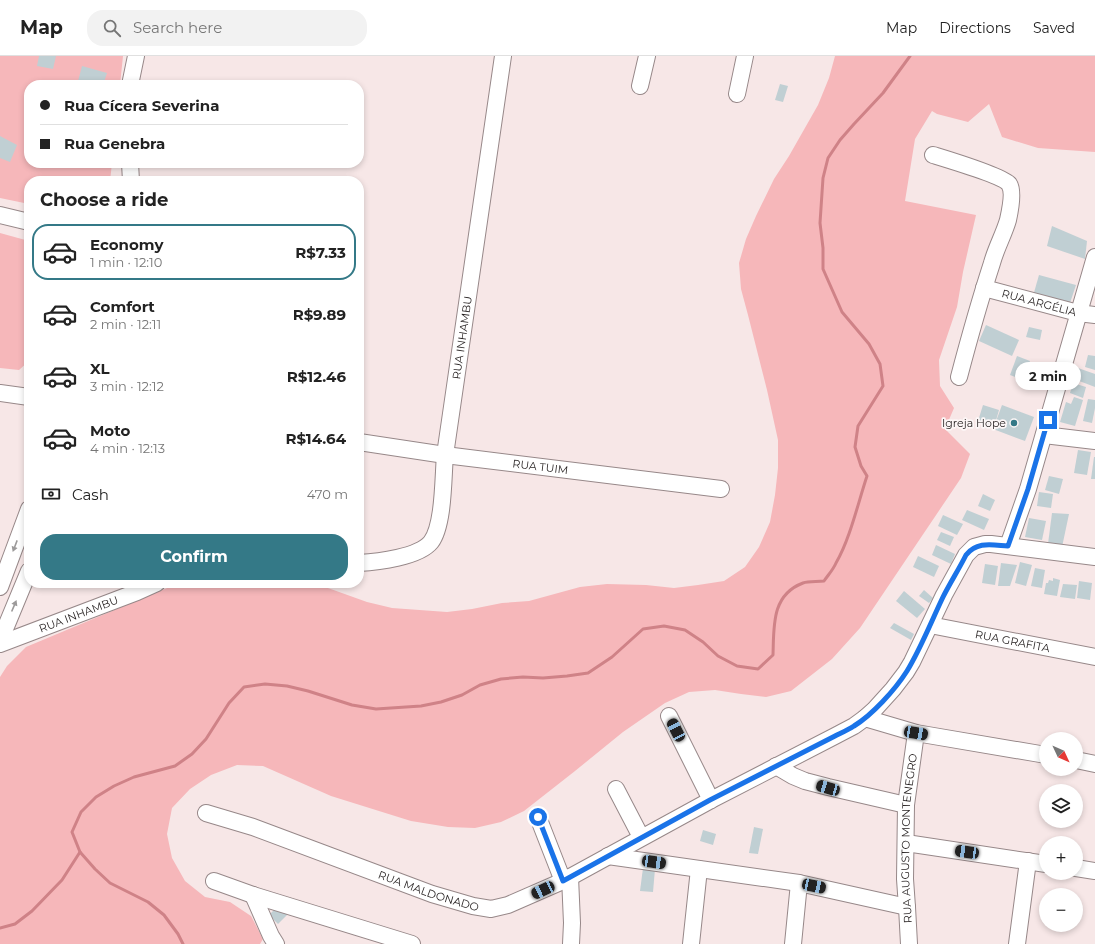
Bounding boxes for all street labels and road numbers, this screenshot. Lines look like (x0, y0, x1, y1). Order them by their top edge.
street label: RUA ARGÉLIA (1000, 286, 1078, 319)
street label: RUA INHAMBU (449, 295, 475, 380)
street label: RUA TUIM (512, 456, 569, 477)
street label: RUA INHAMBU (37, 593, 120, 636)
street label: RUA GRAFITA (974, 627, 1051, 655)
street label: RUA AUGUSTO MONTENEGRO (898, 752, 920, 924)
street label: RUA MALDONADO (376, 867, 480, 914)

